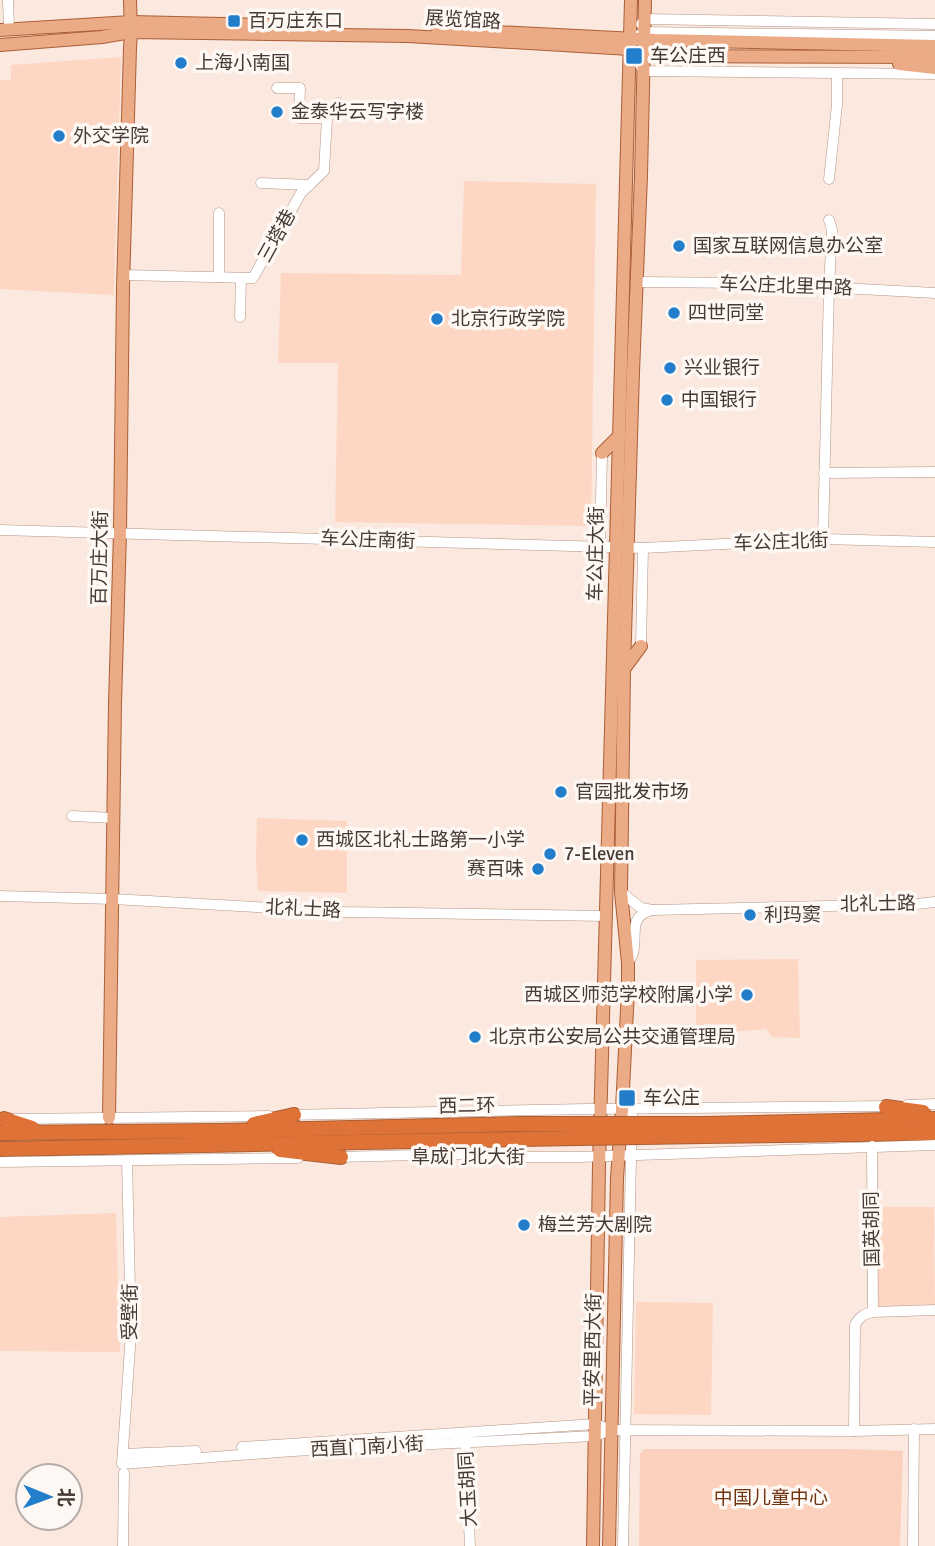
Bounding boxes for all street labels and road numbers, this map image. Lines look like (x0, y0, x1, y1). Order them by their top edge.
street label: 展览馆路 (424, 6, 502, 34)
street label: 三塔巷 (253, 205, 301, 267)
street label: 车公庄北里中路 (719, 272, 853, 300)
street label: 车公庄大街 (583, 506, 609, 602)
street label: 百万庄大街 (87, 510, 113, 606)
street label: 车公庄南街 (320, 526, 416, 554)
street label: 车公庄北街 (733, 528, 829, 556)
street label: 北礼士路 (840, 891, 916, 917)
street label: 北礼士路 (264, 895, 342, 923)
street label: 西二环 (438, 1094, 496, 1118)
street label: 阜成门北大街 (411, 1145, 525, 1169)
street label: 国英胡同 (859, 1191, 885, 1267)
street label: 受壁街 (118, 1283, 142, 1341)
street label: 平安里西大街 (580, 1293, 606, 1407)
street label: 西直门南小街 (309, 1432, 425, 1462)
street label: 大玉胡同 (454, 1450, 482, 1528)

